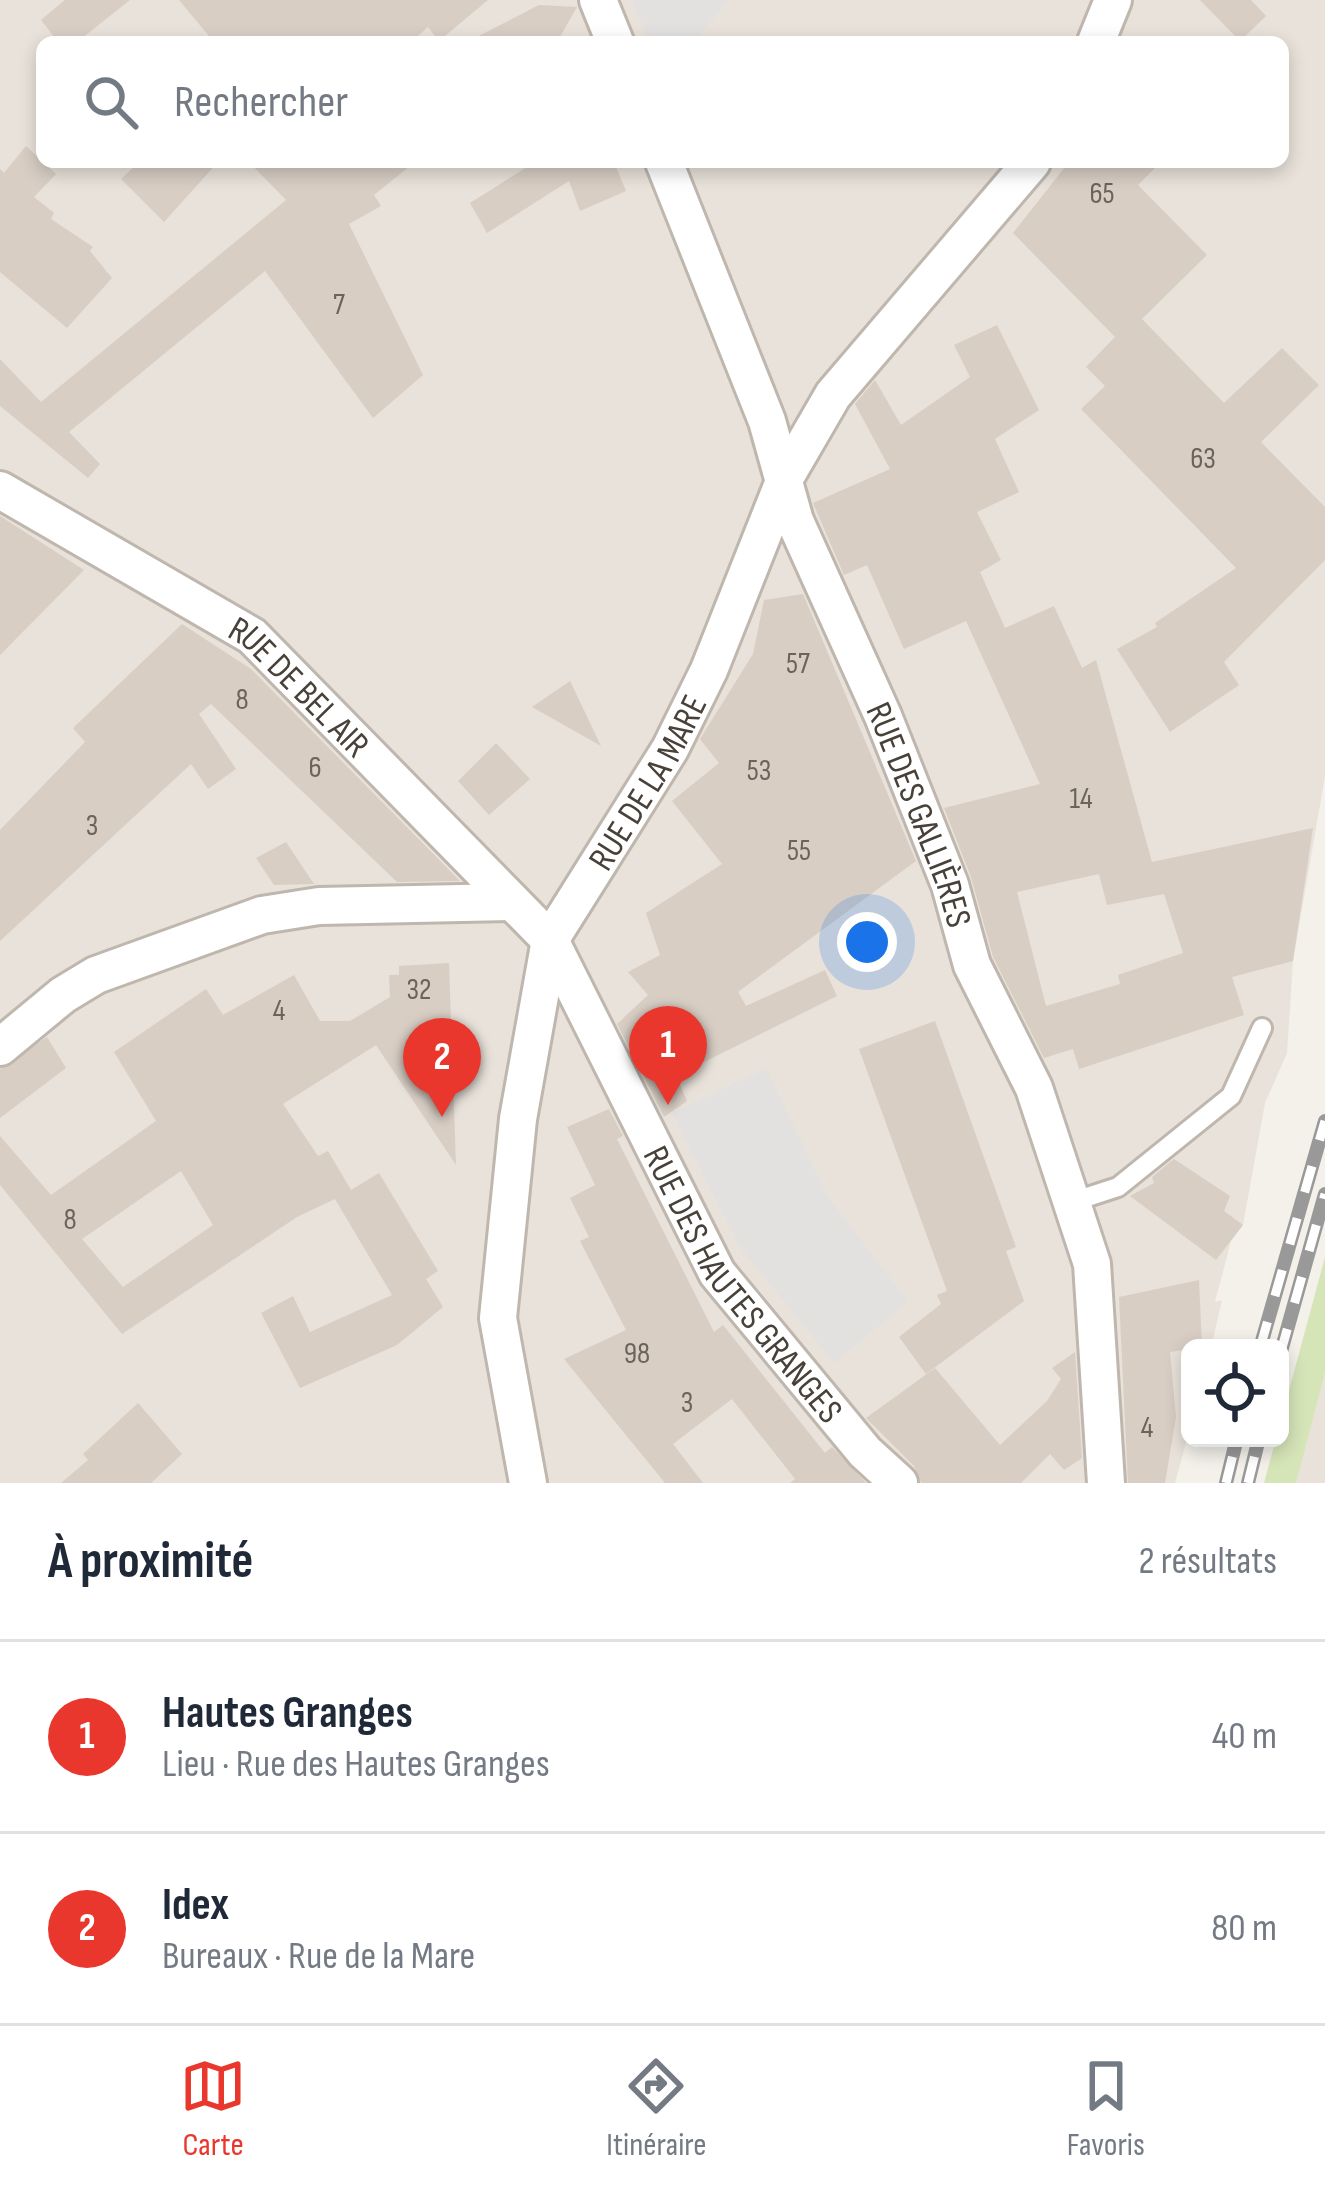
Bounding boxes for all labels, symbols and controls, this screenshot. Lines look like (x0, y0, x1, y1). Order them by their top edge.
search box (36, 36, 1289, 168)
icon: search (78, 69, 144, 135)
text: Rechercher (174, 75, 348, 130)
house number: 65 (1089, 176, 1115, 212)
house number: 7 (333, 287, 345, 323)
house number: 63 (1190, 441, 1216, 477)
street label: RUE DE BEL AIR (221, 608, 378, 767)
house number: 57 (786, 646, 810, 682)
house number: 8 (235, 682, 249, 718)
street label: RUE DE LA MARE (580, 689, 717, 879)
street label: RUE DES GALLIÈRES (856, 696, 980, 932)
house number: 6 (308, 750, 322, 786)
house number: 53 (747, 753, 771, 789)
house number: 14 (1069, 781, 1093, 817)
house number: 3 (86, 808, 98, 844)
house number: 55 (787, 833, 811, 869)
your location (837, 912, 897, 972)
house number: 32 (407, 972, 431, 1008)
house number: 4 (273, 993, 285, 1029)
pin: 1 (629, 1006, 707, 1105)
pin: 2 (403, 1018, 481, 1117)
street label: RUE DES HAUTES GRANGES (633, 1139, 851, 1432)
house number: 8 (63, 1202, 77, 1238)
house number: 98 (624, 1336, 650, 1372)
map controls (1181, 1339, 1289, 1447)
button: locate (1181, 1339, 1289, 1447)
house number: 3 (681, 1385, 693, 1421)
house number: 4 (1141, 1410, 1153, 1446)
text: À proximité (48, 1531, 253, 1592)
text: 2 résultats (1139, 1538, 1277, 1585)
text: Hautes Granges (162, 1686, 413, 1741)
text: 1 (79, 1713, 95, 1760)
text: 40 m (1212, 1713, 1277, 1760)
text: Lieu · Rue des Hautes Granges (162, 1741, 550, 1788)
text: Idex (162, 1878, 229, 1933)
text: 2 (78, 1905, 96, 1952)
text: 80 m (1211, 1905, 1277, 1952)
text: Bureaux · Rue de la Mare (162, 1933, 475, 1980)
tab: Carte (180, 2053, 246, 2165)
tab: Itinéraire (606, 2053, 707, 2165)
tab: Favoris (1067, 2053, 1145, 2165)

